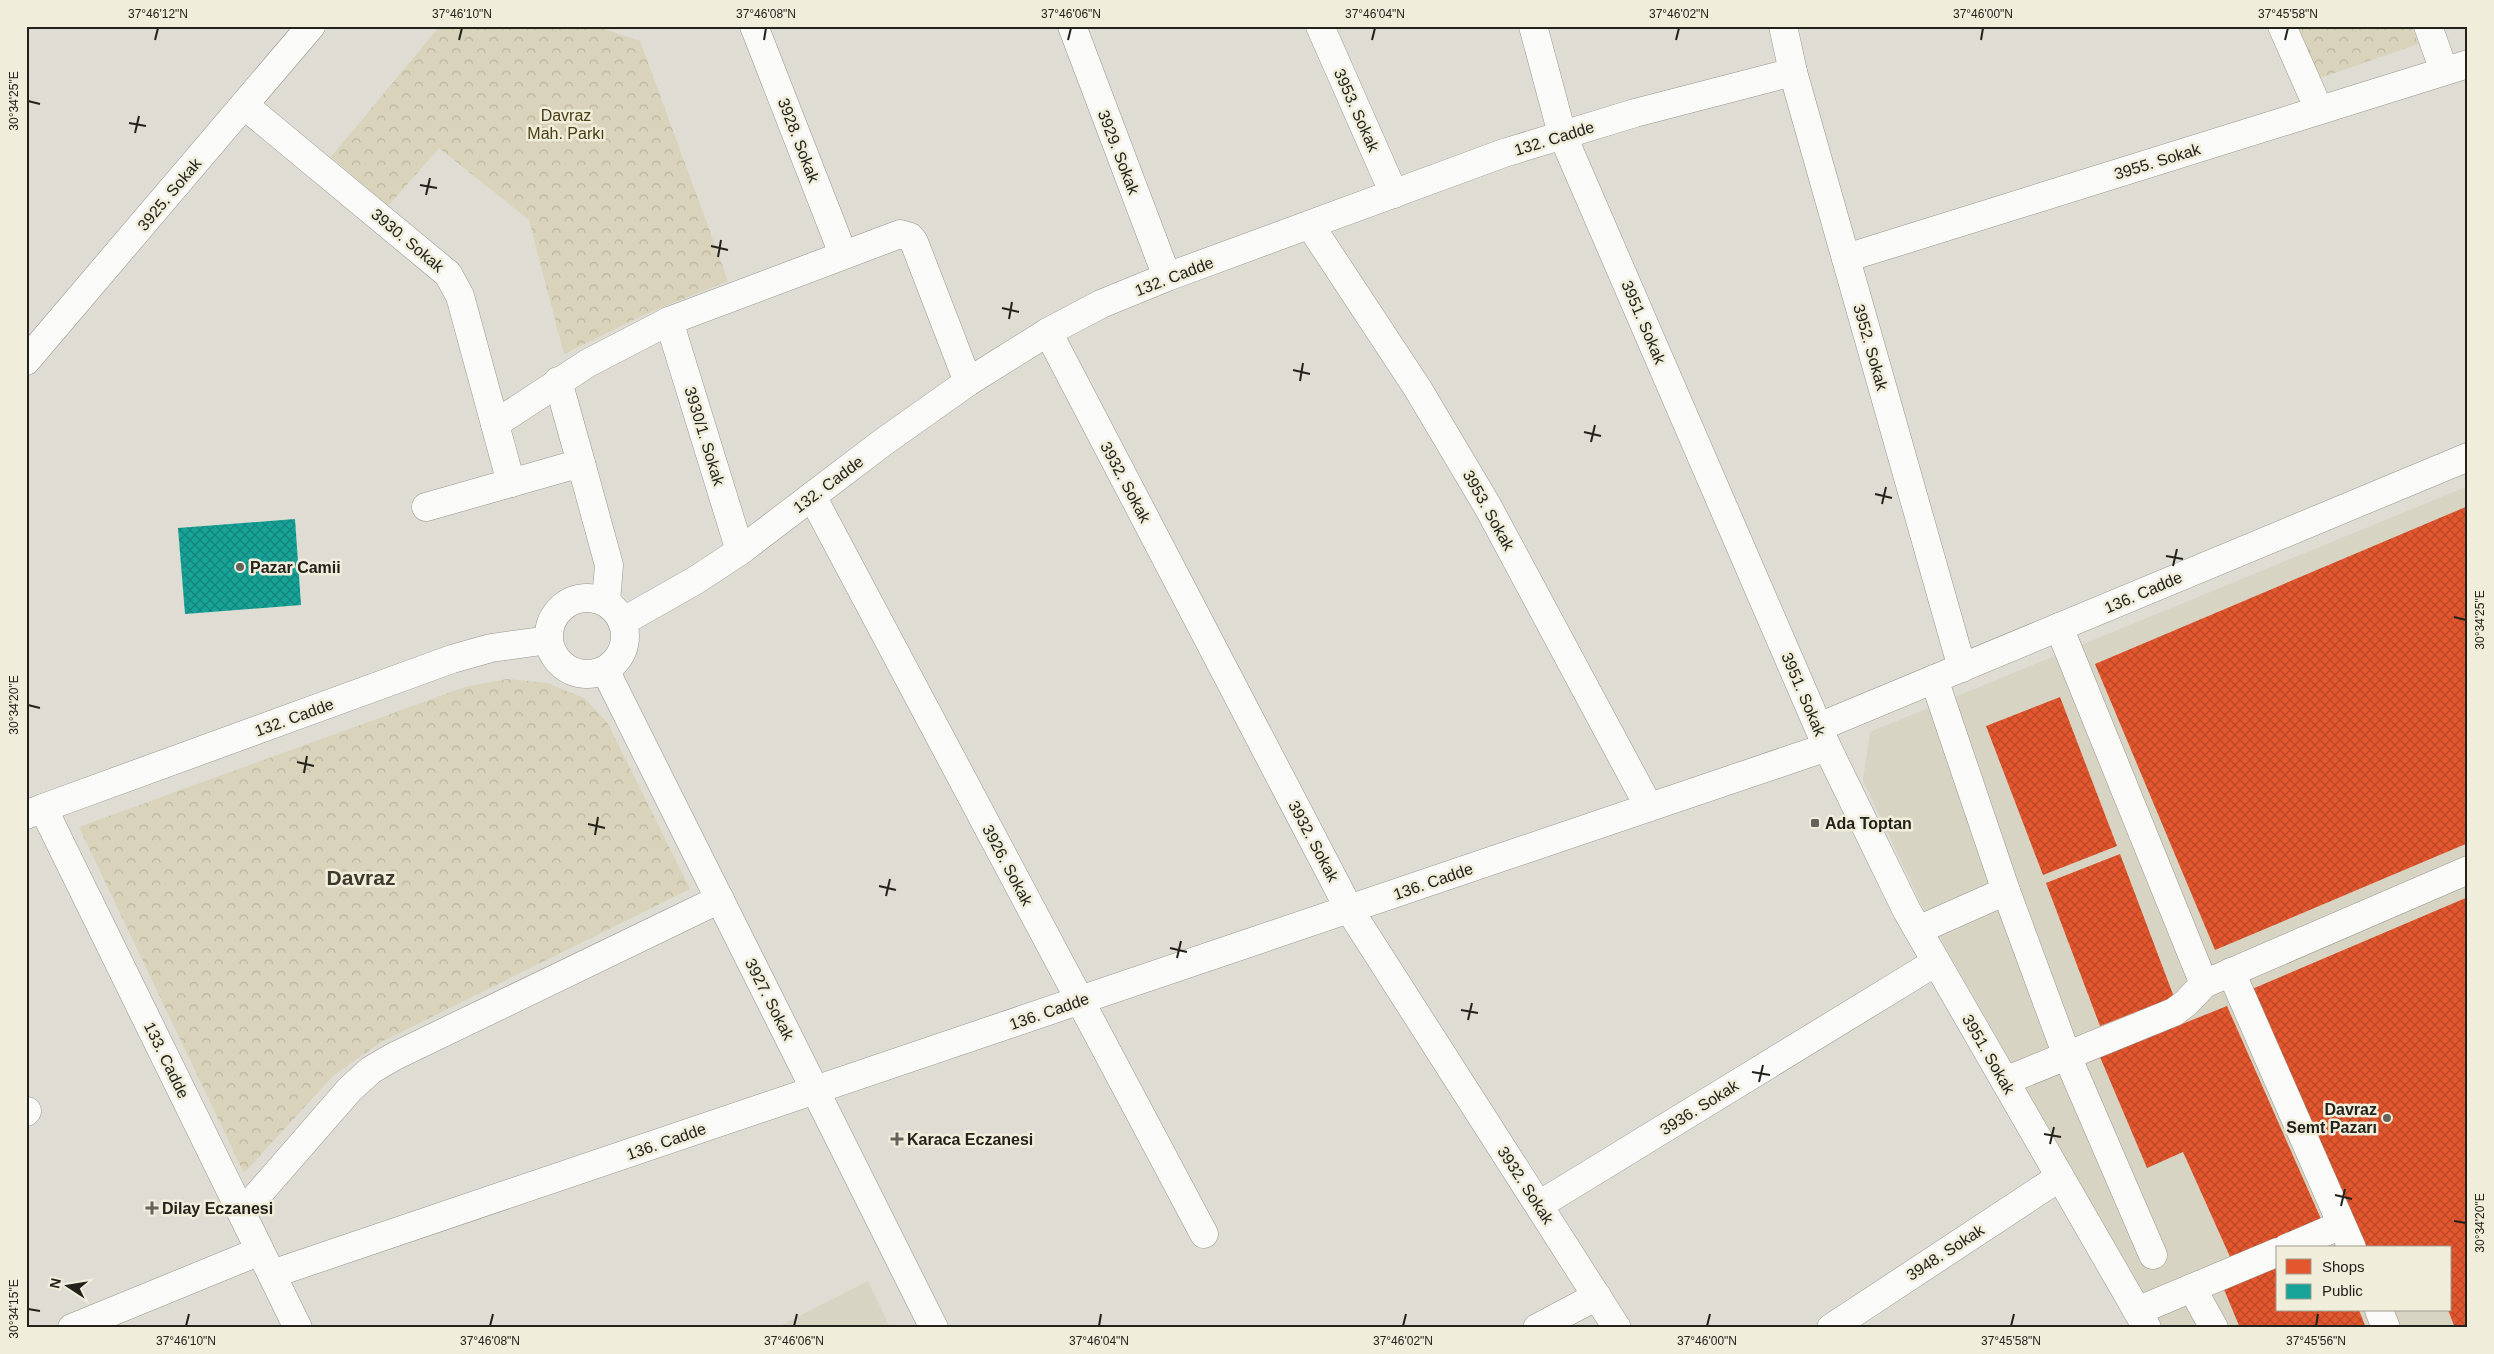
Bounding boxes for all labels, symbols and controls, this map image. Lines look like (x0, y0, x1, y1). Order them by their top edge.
text: 37°46'12"N (128, 7, 188, 21)
text: 37°46'10"N (432, 7, 492, 21)
text: 37°46'08"N (736, 7, 796, 21)
text: 37°46'06"N (1041, 7, 1101, 21)
text: 37°46'04"N (1345, 7, 1405, 21)
text: 37°46'02"N (1649, 7, 1709, 21)
text: 37°46'00"N (1953, 7, 2013, 21)
text: 37°45'58"N (2258, 7, 2318, 21)
street label: 3953. Sokak (1331, 66, 1383, 155)
text: 30°34'25"E (7, 71, 21, 131)
street label: 3928. Sokak (775, 96, 823, 186)
park label: Davraz Mah. Parkı (527, 107, 605, 142)
street label: 3929. Sokak (1095, 108, 1143, 198)
street label: 132. Cadde (1512, 118, 1596, 159)
street label: 3955. Sokak (2112, 140, 2203, 183)
street label: 3925. Sokak (134, 154, 205, 234)
street label: 3930. Sokak (368, 205, 448, 276)
street label: 132. Cadde (1133, 254, 1216, 299)
street label: 3951. Sokak (1618, 278, 1669, 367)
street label: 3952. Sokak (1850, 302, 1891, 393)
street label: 3930/1. Sokak (681, 385, 728, 489)
street label: 3932. Sokak (1097, 439, 1154, 526)
street label: 132. Cadde (790, 453, 867, 516)
street label: 3953. Sokak (1460, 467, 1518, 554)
place label: Pazar Camii (250, 559, 341, 576)
marker: Pazar Camii (234, 561, 246, 573)
street label: 136. Cadde (2102, 568, 2185, 616)
text: 30°34'25"E (2473, 590, 2487, 650)
street label: 3951. Sokak (1778, 650, 1829, 739)
text: 30°34'20"E (7, 675, 21, 735)
street label: 132. Cadde (252, 695, 336, 740)
street label: 3932. Sokak (1285, 798, 1342, 885)
place label: Ada Toptan (1825, 815, 1912, 832)
marker: Ada Toptan (1809, 817, 1821, 829)
street label: 3926. Sokak (979, 822, 1036, 909)
street label: 136. Cadde (1391, 860, 1475, 903)
district label: Davraz (327, 866, 395, 889)
street label: 3927. Sokak (742, 956, 798, 1044)
street label: 136. Cadde (1007, 990, 1091, 1033)
street label: 3951. Sokak (1959, 1011, 2019, 1098)
street label: 133. Cadde (141, 1019, 192, 1101)
street label: 3936. Sokak (1657, 1076, 1742, 1138)
place label: Davraz Semt Pazarı (2286, 1101, 2377, 1136)
marker: Davraz Semt Pazarı (2381, 1112, 2393, 1124)
street label: 136. Cadde (624, 1120, 708, 1163)
place label: Karaca Eczanesi (907, 1131, 1033, 1148)
marker: Karaca Eczanesi (891, 1133, 903, 1145)
street label: 3932. Sokak (1494, 1143, 1557, 1228)
text: 30°34'20"E (2473, 1193, 2487, 1253)
place label: Dilay Eczanesi (162, 1200, 273, 1217)
marker: Dilay Eczanesi (146, 1202, 158, 1214)
street label: 3948. Sokak (1903, 1221, 1988, 1284)
legend (2276, 1246, 2452, 1312)
text: Shops (2322, 1258, 2365, 1275)
north arrow (42, 1262, 92, 1312)
text: N (46, 1277, 64, 1290)
text: 30°34'15"E (7, 1279, 21, 1339)
text: Public (2322, 1282, 2363, 1299)
text: 37°46'10"N (156, 1334, 216, 1348)
text: 37°46'08"N (460, 1334, 520, 1348)
text: 37°46'06"N (764, 1334, 824, 1348)
text: 37°46'04"N (1069, 1334, 1129, 1348)
text: 37°46'02"N (1373, 1334, 1433, 1348)
text: 37°46'00"N (1677, 1334, 1737, 1348)
text: 37°45'58"N (1981, 1334, 2041, 1348)
text: 37°45'56"N (2286, 1334, 2346, 1348)

